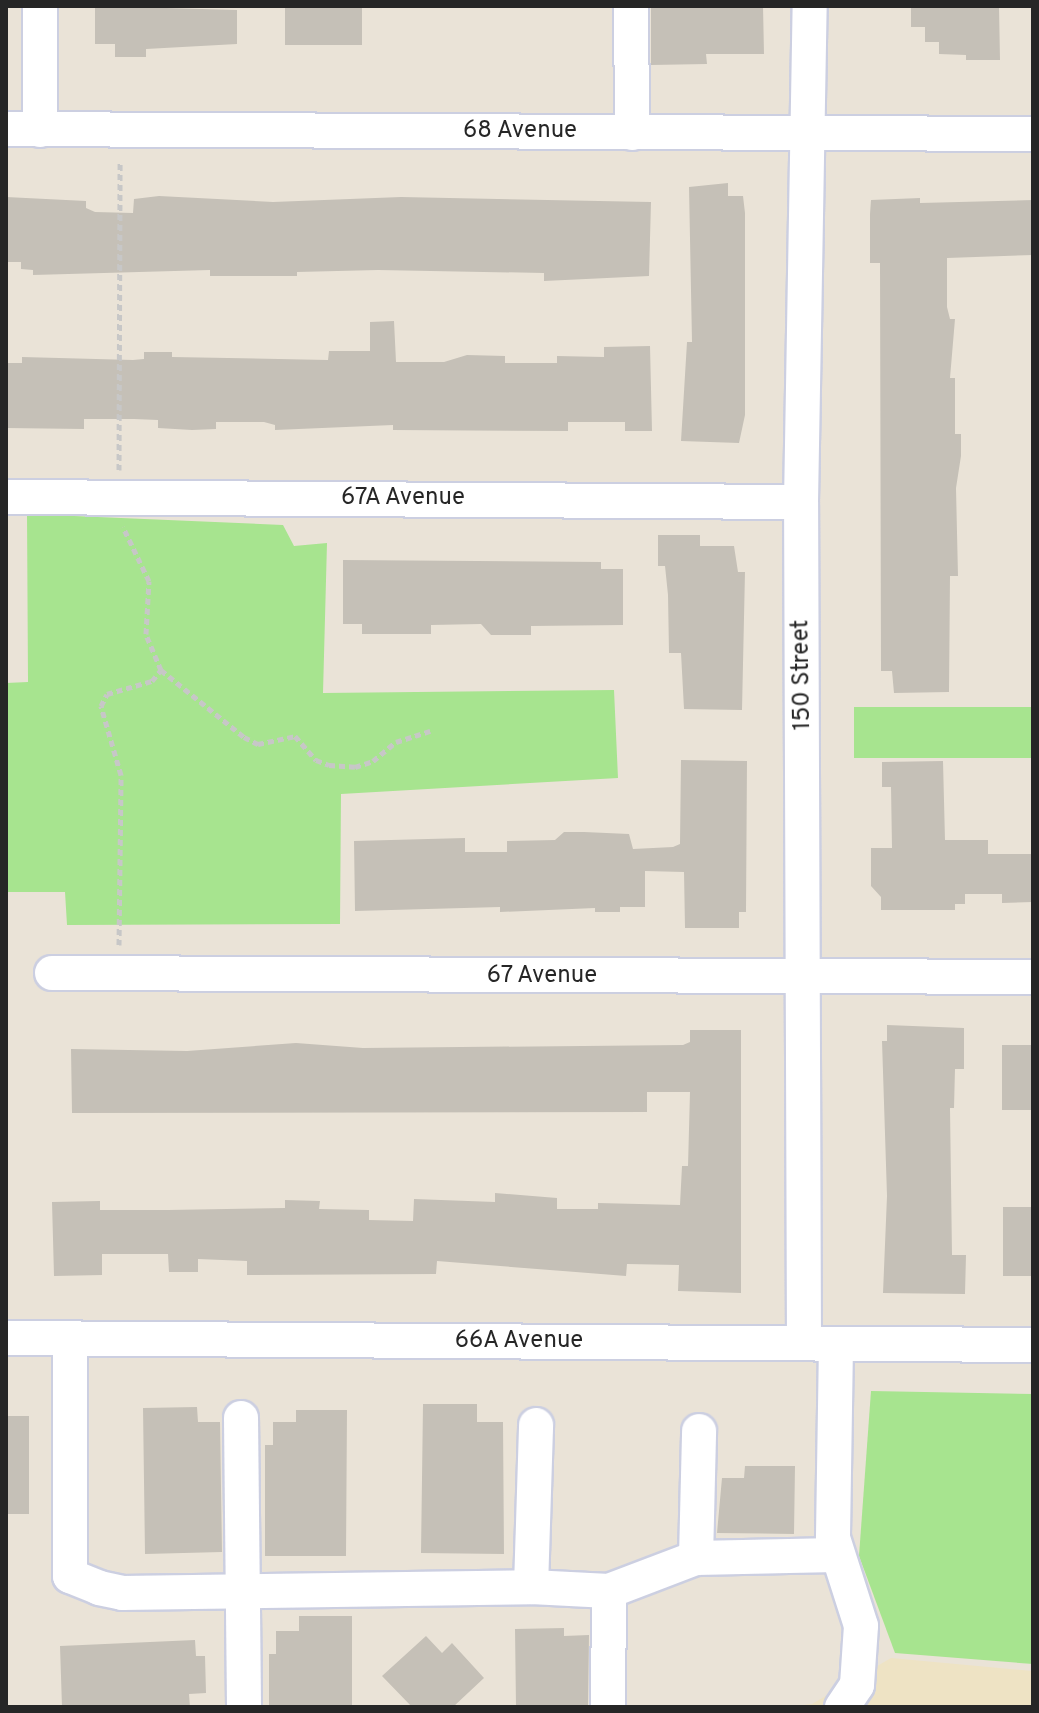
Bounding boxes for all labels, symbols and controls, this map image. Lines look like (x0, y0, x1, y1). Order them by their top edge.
street label: 68 Avenue (463, 118, 577, 146)
street label: 67A Avenue (340, 485, 466, 513)
street label: 150 Street (788, 619, 818, 731)
street label: 67 Avenue (486, 963, 598, 991)
street label: 66A Avenue (454, 1328, 584, 1356)

